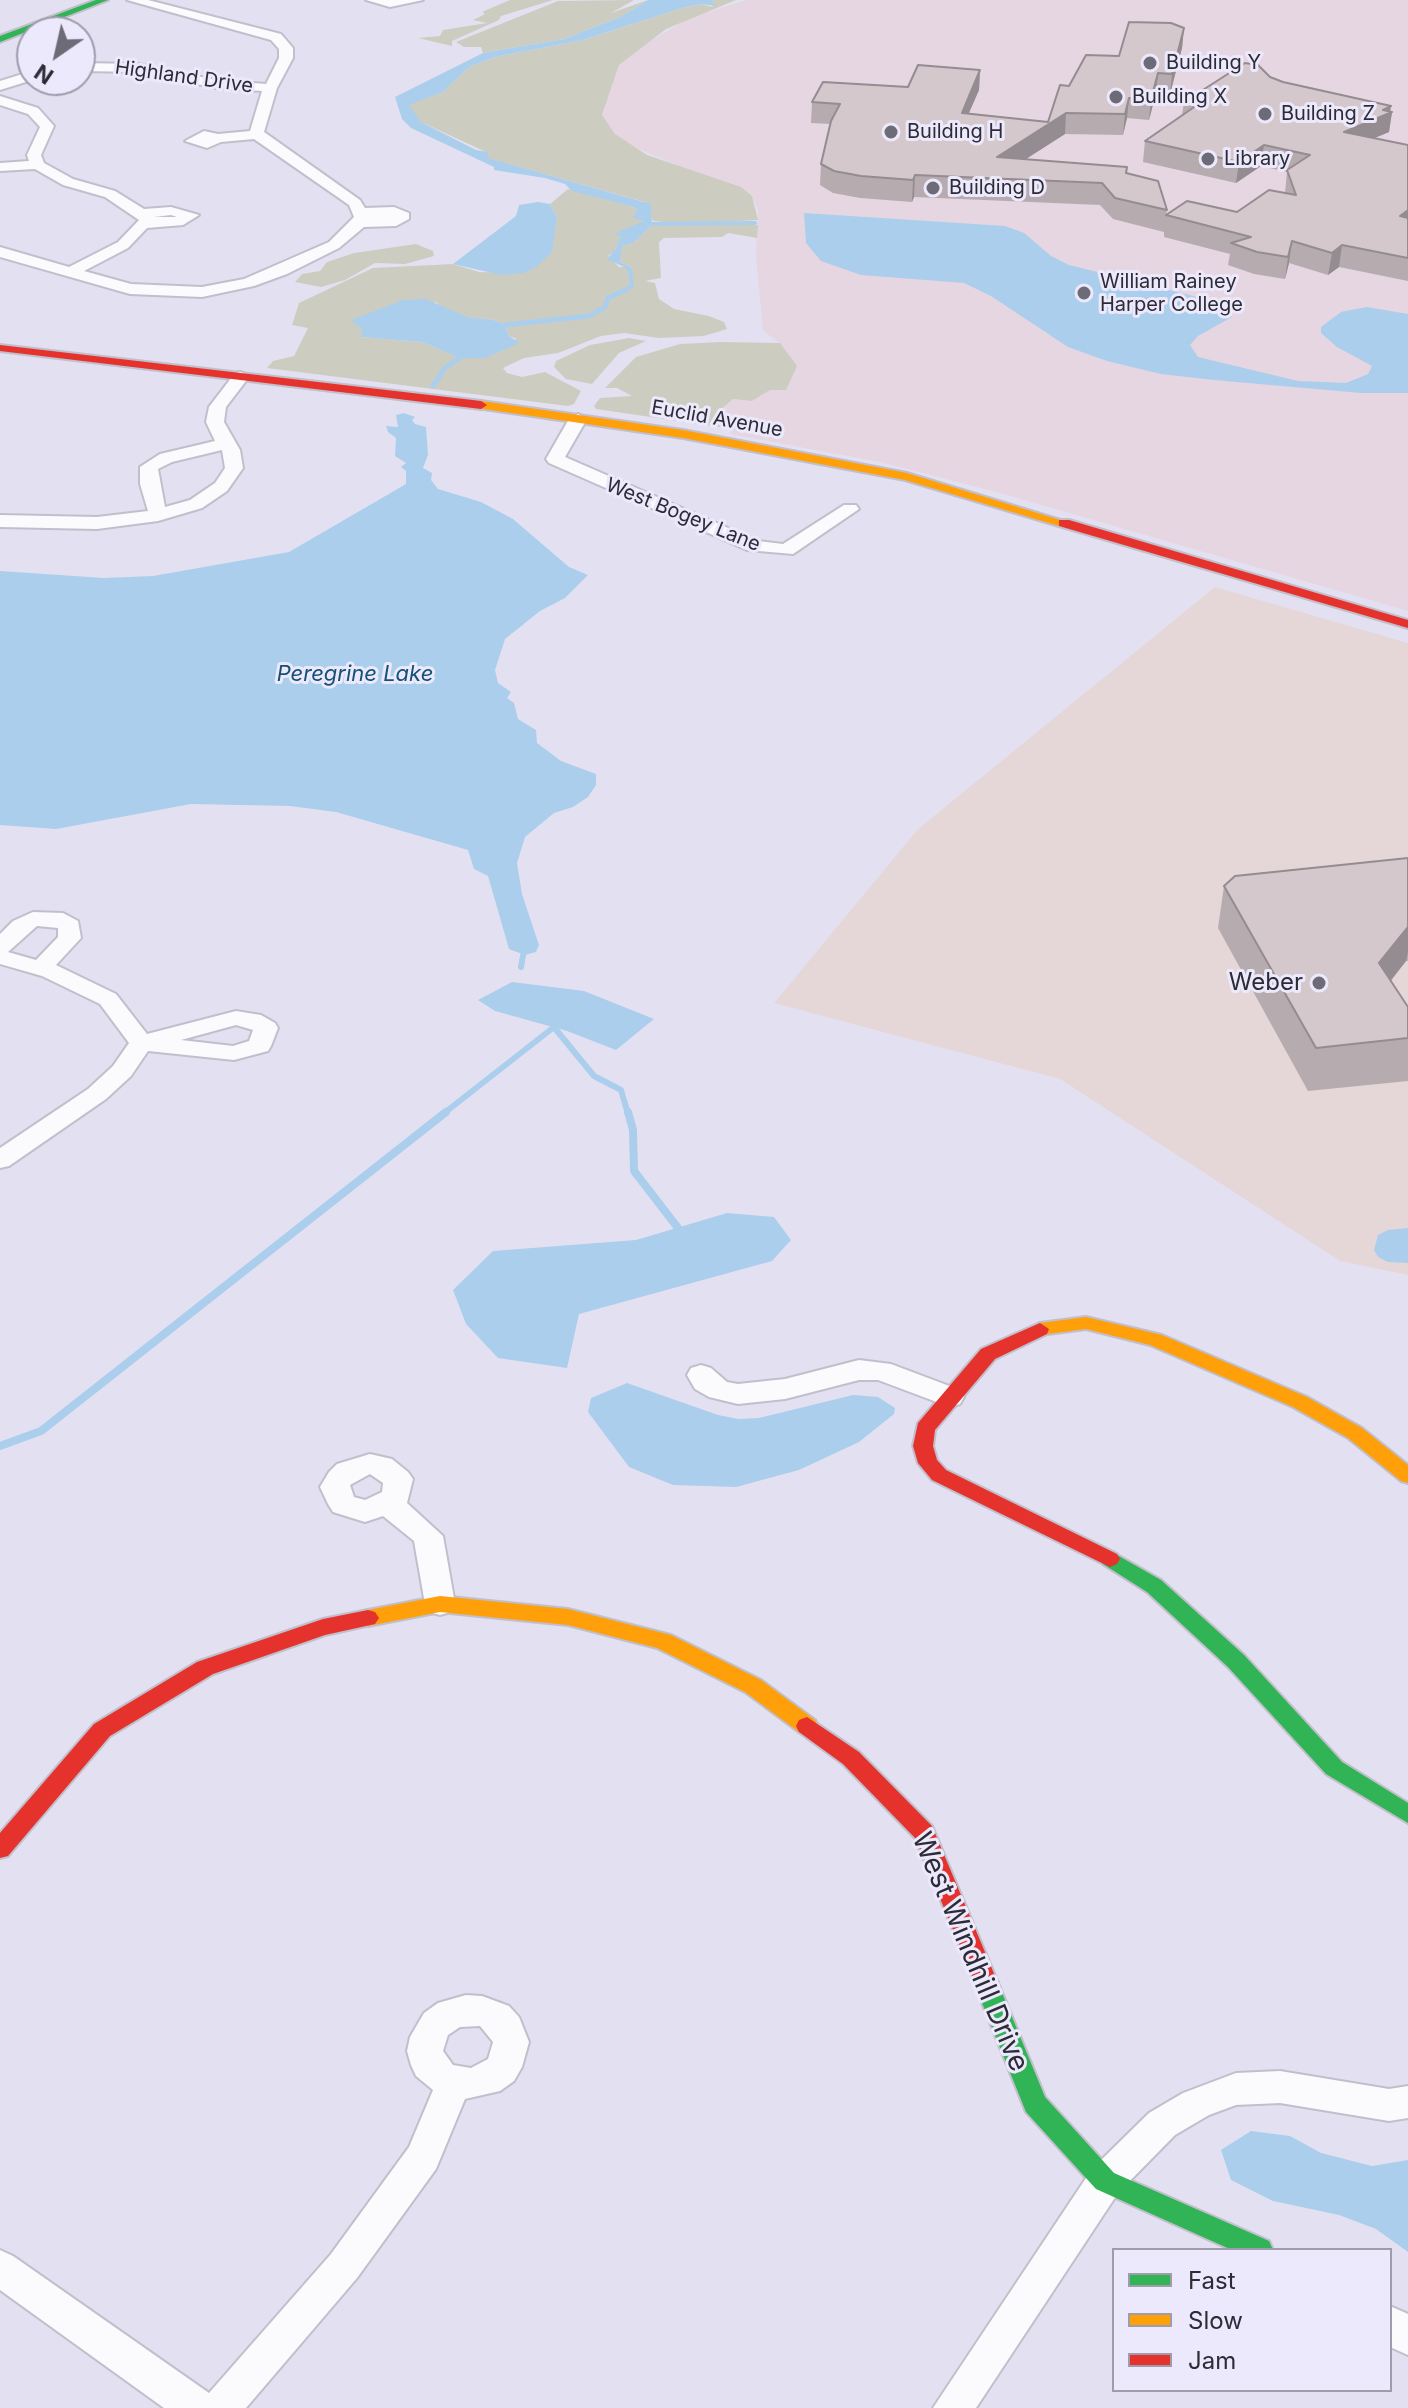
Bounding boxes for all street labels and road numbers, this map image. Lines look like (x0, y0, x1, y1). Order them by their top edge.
street label: Highland Drive (113, 55, 255, 99)
street label: Euclid Avenue (649, 396, 785, 442)
street label: West Bogey Lane (602, 473, 764, 557)
street label: West Windhill Drive (904, 1827, 1036, 2077)

